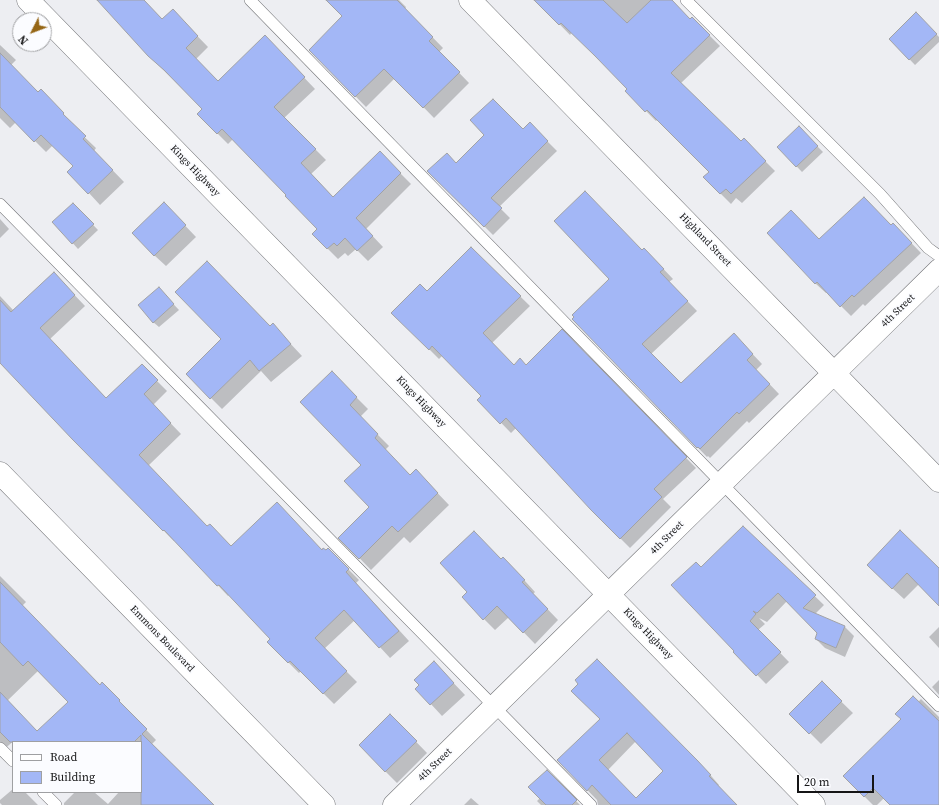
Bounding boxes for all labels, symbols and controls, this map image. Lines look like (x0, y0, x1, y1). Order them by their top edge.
north arrow (12, 12, 52, 52)
text: N (15, 32, 32, 48)
street label: Kings Highway (167, 143, 223, 199)
street label: Highland Street (676, 211, 734, 269)
street label: 4th Street (879, 292, 917, 330)
street label: Kings Highway (393, 374, 449, 430)
street label: 4th Street (648, 519, 686, 557)
street label: Emmons Boulevard (127, 603, 197, 675)
street label: Kings Highway (620, 606, 676, 662)
legend (12, 741, 142, 793)
street label: 4th Street (416, 746, 454, 784)
text: Road (50, 749, 77, 765)
scale bar (799, 767, 876, 793)
text: Building (50, 769, 95, 785)
text: 20 m (804, 774, 830, 790)

